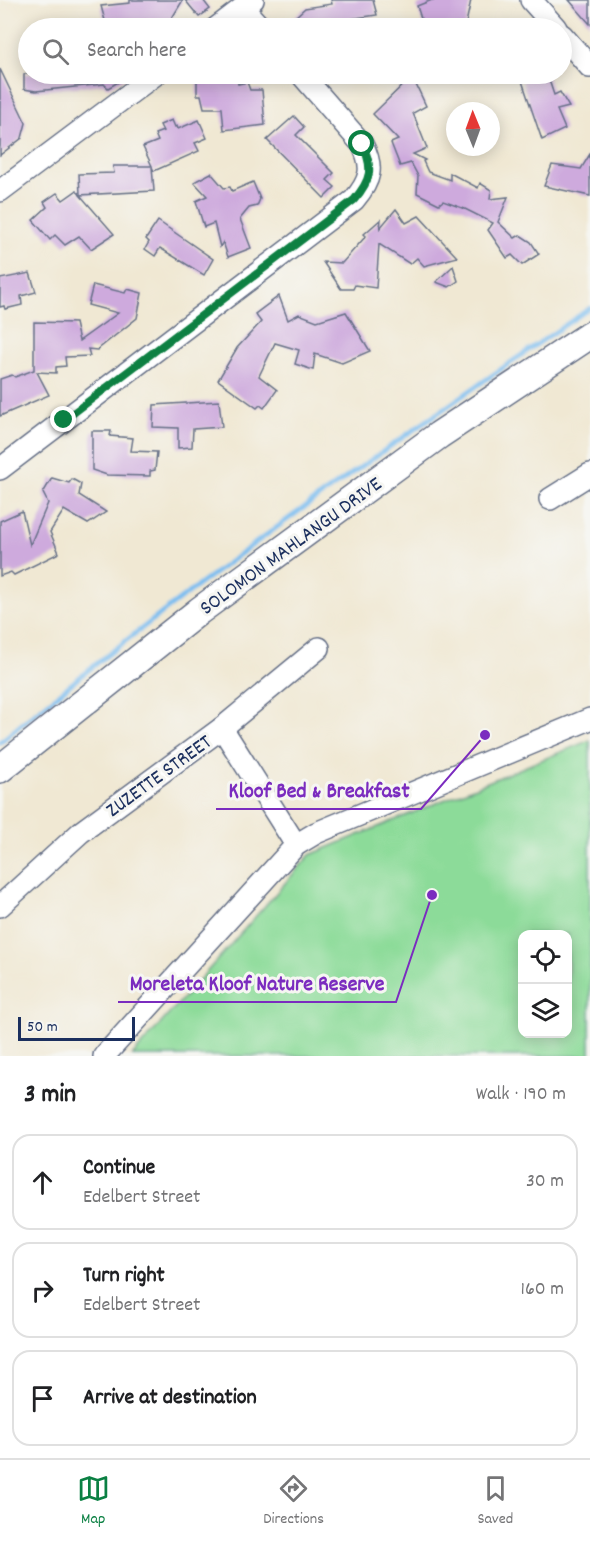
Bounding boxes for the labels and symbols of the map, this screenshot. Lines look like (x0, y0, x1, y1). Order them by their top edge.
north arrow (446, 102, 500, 156)
route start (348, 130, 374, 156)
route end (50, 406, 76, 432)
street label: SOLOMON MAHLANGU DRIVE (194, 471, 390, 624)
street label: ZUZETTE STREET (101, 728, 219, 826)
callout: Kloof Bed & Breakfast (216, 769, 421, 809)
text: Kloof Bed & Breakfast (229, 777, 410, 808)
callout: Moreleta Kloof Nature Reserve (118, 962, 396, 1002)
text: Moreleta Kloof Nature Reserve (130, 970, 385, 1001)
scale bar (18, 1014, 135, 1042)

